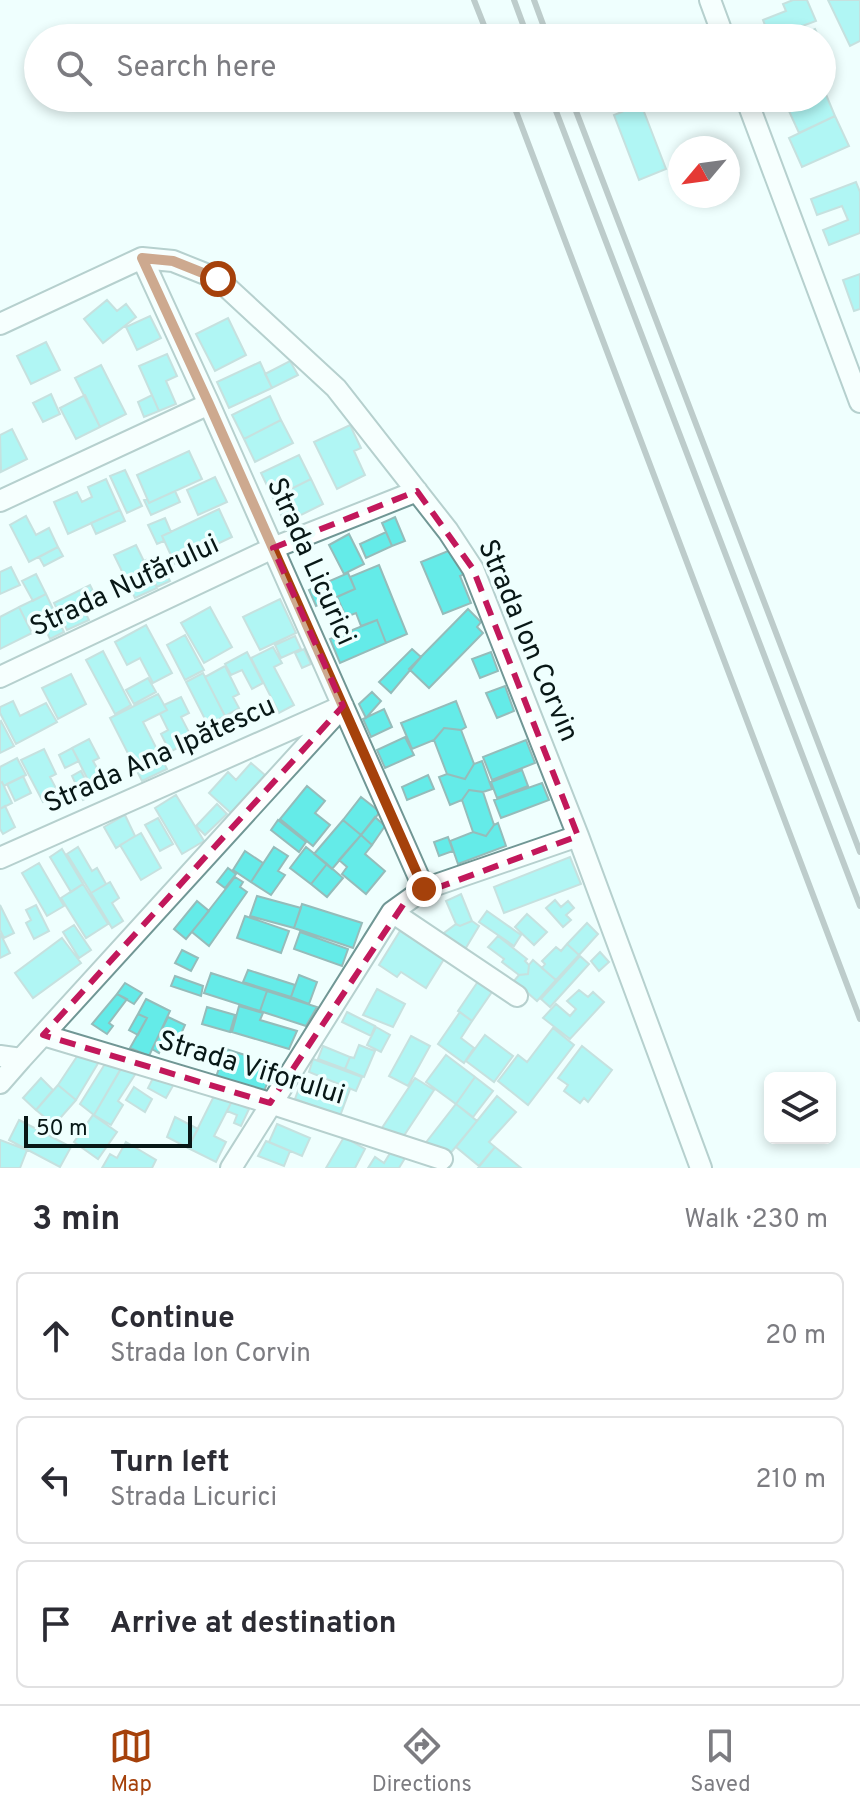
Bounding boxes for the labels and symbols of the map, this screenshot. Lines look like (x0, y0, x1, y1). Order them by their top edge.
north arrow (668, 136, 740, 208)
route start (200, 261, 236, 297)
street label: Strada Licurici (257, 473, 363, 651)
street label: Strada Nufărului (25, 527, 225, 647)
street label: Strada Ion Corvin (468, 534, 586, 748)
street label: Strada Ana Ipătescu (39, 689, 281, 823)
route end (406, 871, 442, 907)
street label: Strada Viforului (153, 1024, 349, 1114)
scale bar (24, 1112, 192, 1148)

